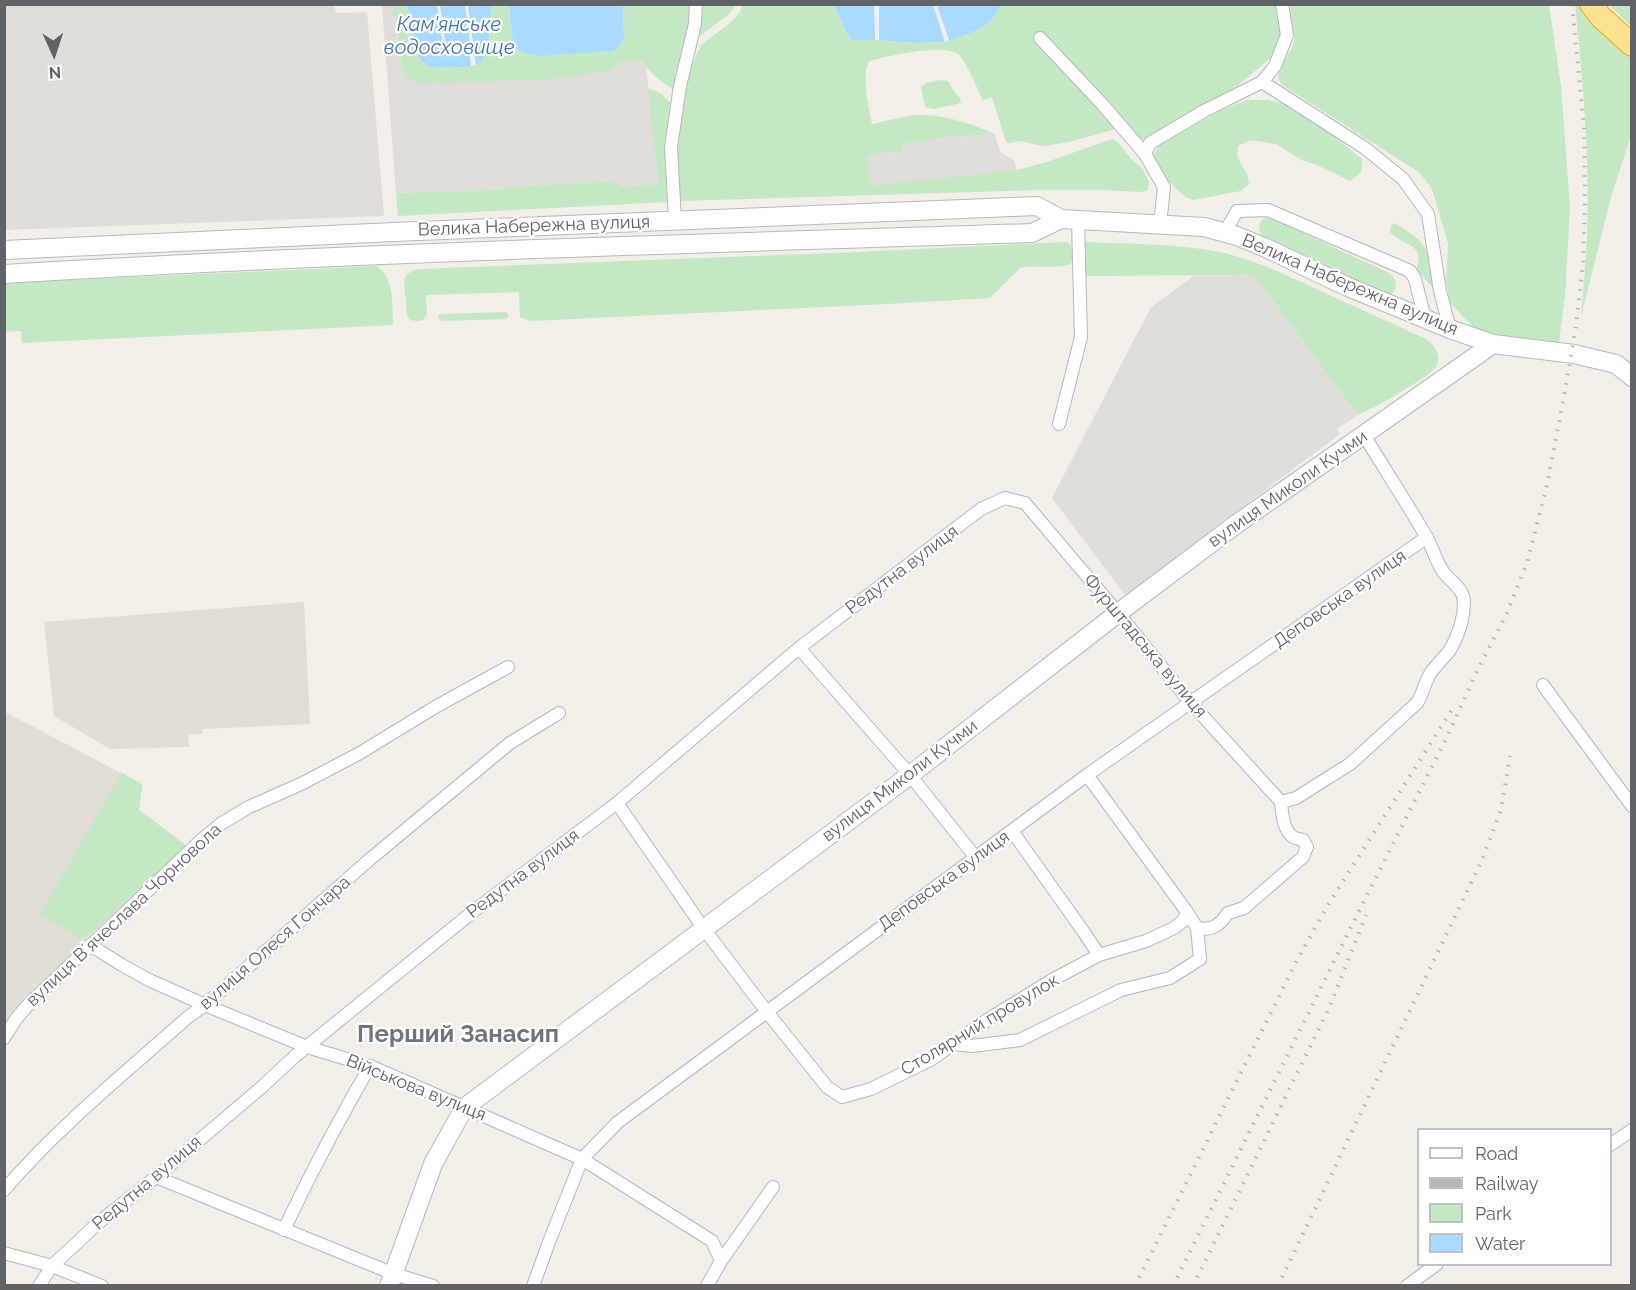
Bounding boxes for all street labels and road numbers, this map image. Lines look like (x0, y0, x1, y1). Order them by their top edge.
street label: Велика Набережна вулиця (417, 211, 651, 241)
street label: Велика Набережна вулиця (1239, 230, 1461, 340)
street label: вулиця Миколи Кучми (1204, 426, 1372, 552)
street label: Редутна вулиця (841, 521, 963, 619)
street label: Деповська вулиця (1269, 545, 1411, 653)
street label: Фурштадська вулиця (1079, 570, 1211, 722)
street label: вулиця Миколи Кучми (818, 715, 982, 847)
street label: вулиця Вʼячеслава Чорновола (22, 819, 226, 1011)
street label: Редутна вулиця (462, 825, 584, 923)
street label: Деповська вулиця (874, 826, 1014, 936)
street label: вулиця Олеся Гончара (195, 871, 355, 1015)
street label: Столярний провулок (897, 969, 1063, 1081)
street label: Військова вулиця (343, 1050, 489, 1126)
street label: Редутна вулиця (88, 1131, 206, 1235)

